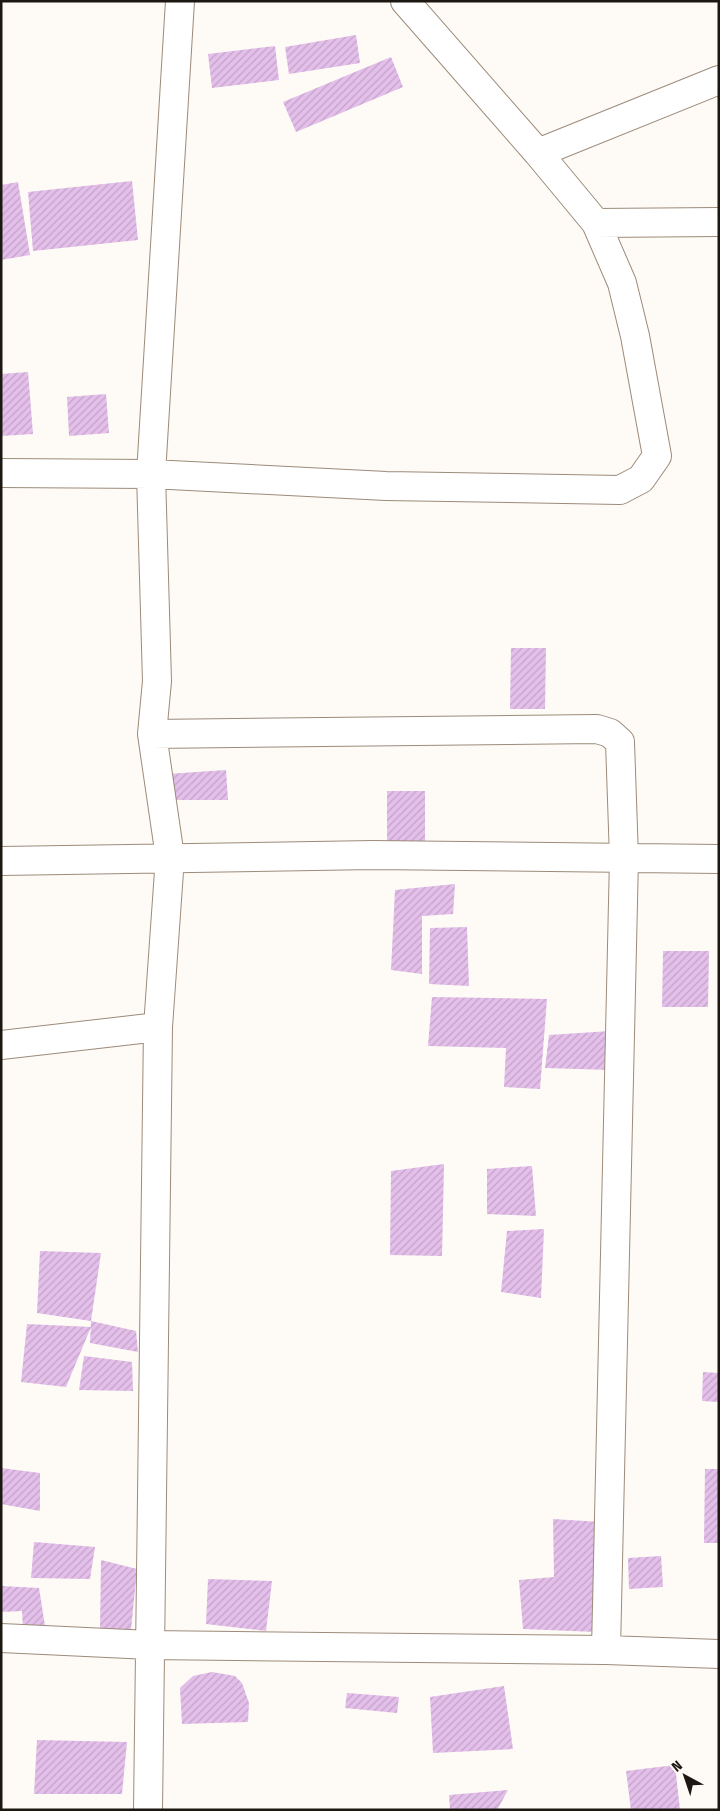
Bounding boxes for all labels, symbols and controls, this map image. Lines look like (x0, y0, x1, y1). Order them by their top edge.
north arrow (660, 1751, 710, 1801)
text: N (668, 1757, 686, 1776)

